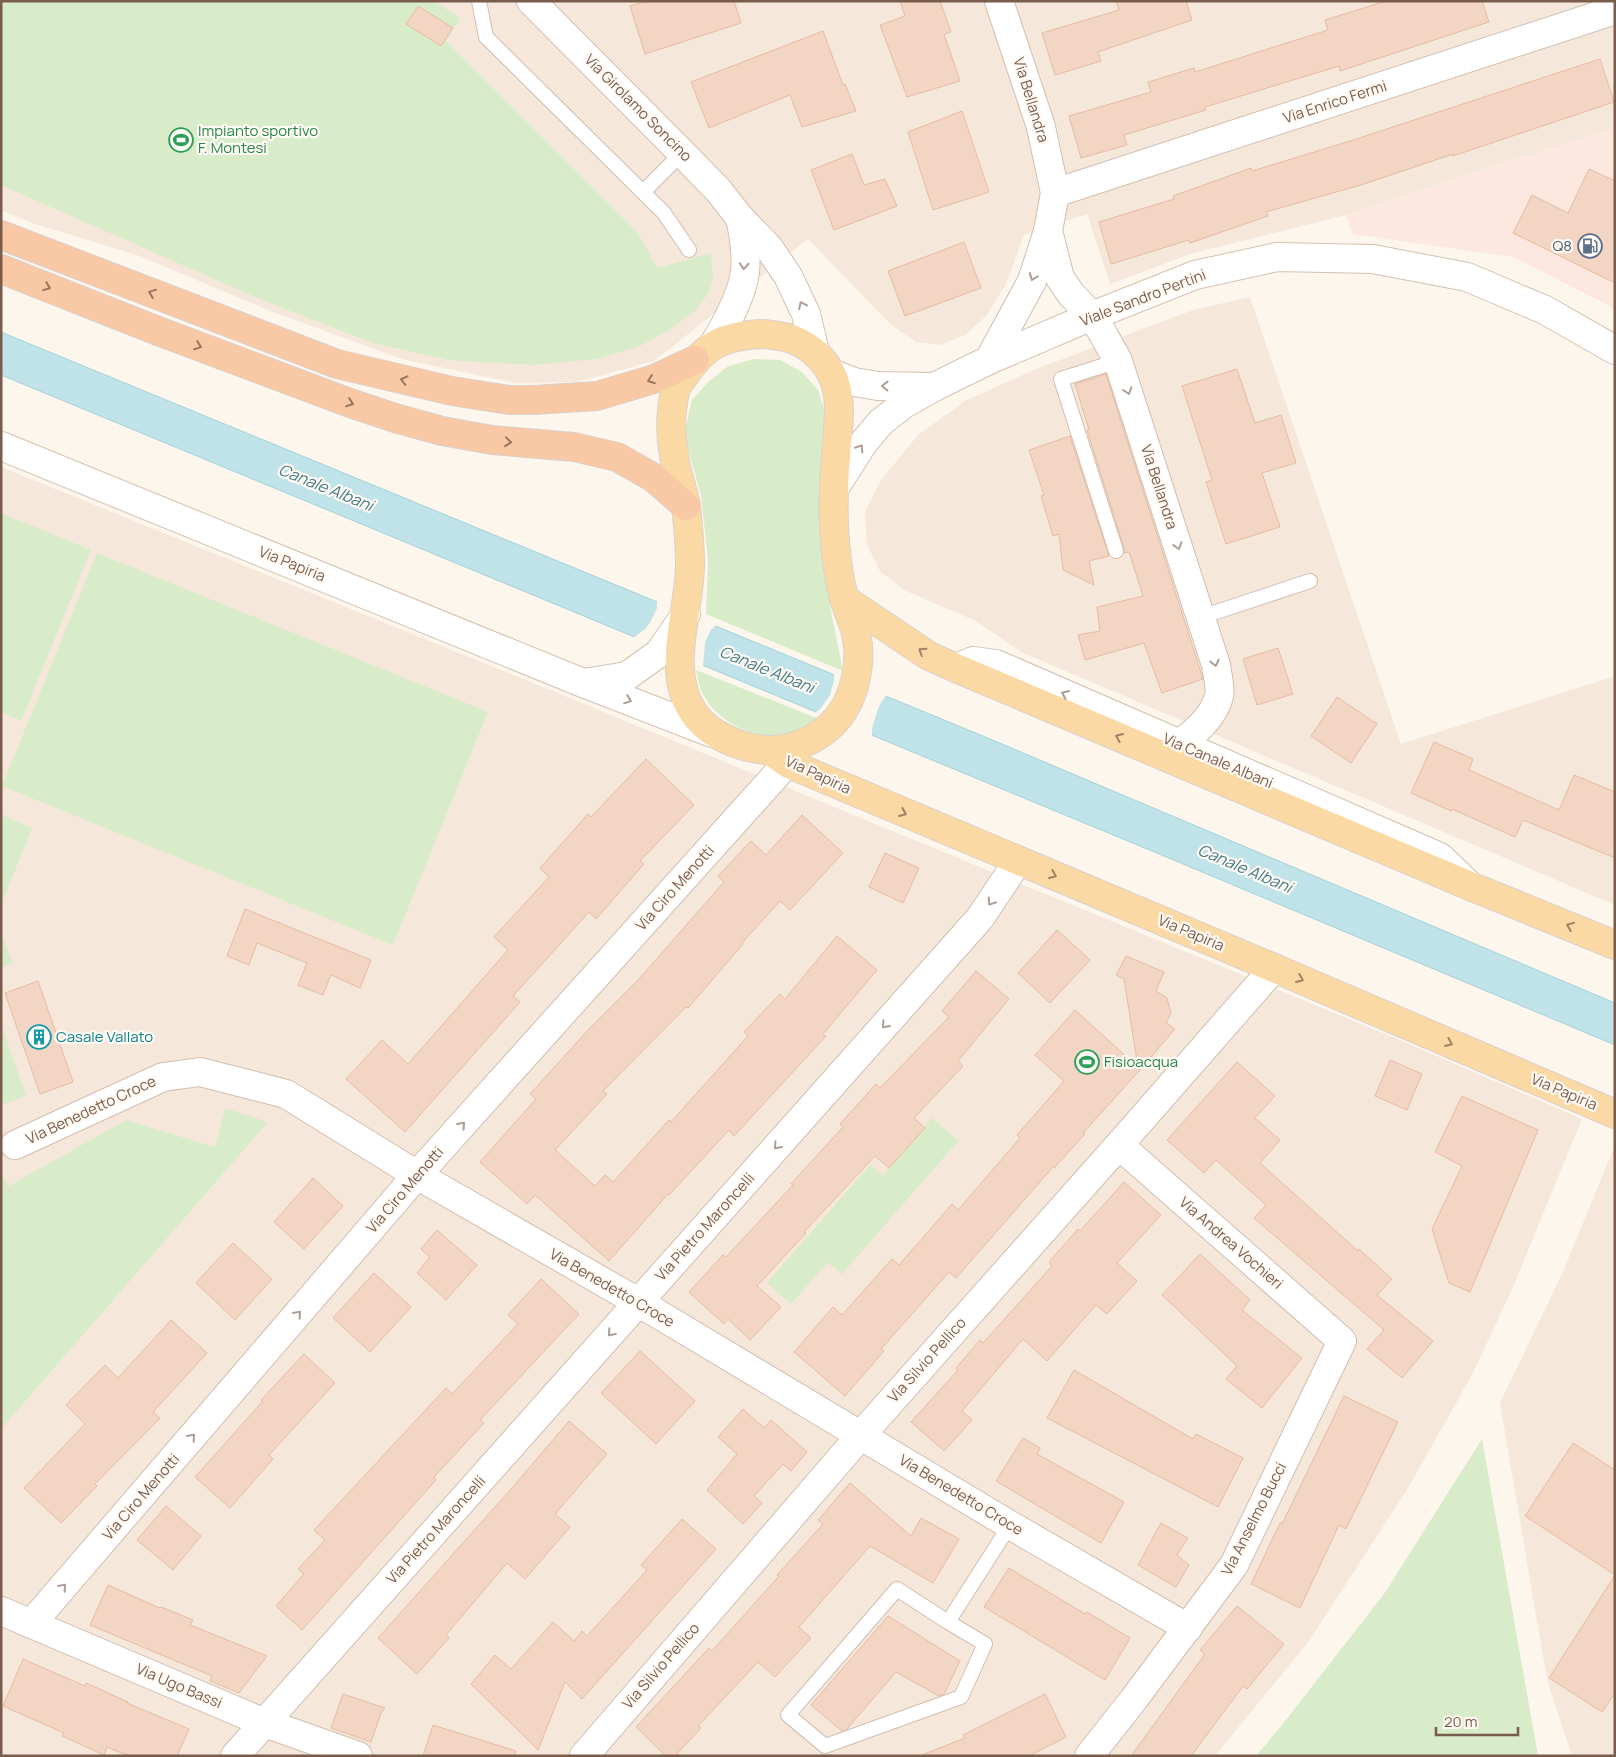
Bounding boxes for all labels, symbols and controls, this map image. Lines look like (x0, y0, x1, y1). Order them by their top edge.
street label: Via Girolamo Soncino (580, 49, 697, 166)
street label: Via Bellandra (1009, 55, 1054, 145)
street label: Via Enrico Fermi (1280, 75, 1389, 128)
place label: Impianto sportivo F. Montesi (198, 120, 318, 158)
sports icon: Impianto sportivo F. Montesi (168, 127, 194, 153)
fuel station icon: Q8 (1577, 233, 1603, 259)
place label: Q8 (1552, 235, 1572, 256)
one-way arrow (739, 263, 750, 271)
street label: Viale Sandro Pertini (1077, 264, 1209, 331)
one-way arrow (1029, 272, 1039, 281)
one-way arrow (42, 281, 50, 291)
one-way arrow (148, 289, 157, 299)
one-way arrow (798, 301, 808, 310)
one-way arrow (193, 340, 202, 350)
one-way arrow (647, 374, 656, 384)
one-way arrow (400, 375, 409, 386)
one-way arrow (881, 381, 889, 391)
one-way arrow (1122, 386, 1132, 395)
one-way arrow (345, 397, 354, 407)
one-way arrow (504, 436, 512, 447)
street label: Via Bellandra (1136, 442, 1183, 532)
one-way arrow (854, 444, 864, 453)
water label: Canale Albani (275, 458, 379, 517)
street label: Via Papiria (256, 541, 329, 586)
one-way arrow (1172, 541, 1182, 549)
water label: Canale Albani (716, 640, 820, 699)
one-way arrow (919, 648, 928, 657)
one-way arrow (1209, 659, 1220, 668)
one-way arrow (1061, 690, 1070, 701)
one-way arrow (623, 694, 632, 705)
street label: Via Canale Albani (1160, 728, 1277, 793)
one-way arrow (1115, 733, 1124, 744)
street label: Via Papiria (782, 750, 854, 799)
one-way arrow (898, 806, 907, 817)
water label: Canale Albani (1194, 838, 1298, 899)
street label: Via Ciro Menotti (631, 840, 719, 935)
one-way arrow (1048, 869, 1057, 880)
one-way arrow (988, 896, 997, 905)
street label: Via Papiria (1155, 909, 1228, 956)
one-way arrow (1566, 922, 1574, 932)
one-way arrow (1295, 972, 1304, 983)
one-way arrow (882, 1019, 891, 1028)
building icon: Casale Vallato (26, 1024, 52, 1050)
place label: Casale Vallato (56, 1026, 153, 1047)
one-way arrow (1444, 1036, 1453, 1047)
sports icon: Fisioacqua (1074, 1049, 1100, 1075)
place label: Fisioacqua (1104, 1051, 1178, 1072)
street label: Via Papiria (1528, 1068, 1601, 1115)
street label: Via Benedetto Croce (22, 1070, 159, 1149)
one-way arrow (456, 1122, 465, 1131)
one-way arrow (774, 1140, 783, 1149)
street label: Via Ciro Menotti (361, 1142, 448, 1237)
street label: Via Pietro Maroncelli (650, 1168, 759, 1285)
street label: Via Andrea Vochieri (1175, 1192, 1288, 1294)
street label: Via Benedetto Croce (546, 1243, 679, 1332)
one-way arrow (292, 1310, 301, 1319)
street label: Via Silvio Pellico (883, 1312, 971, 1407)
one-way arrow (608, 1327, 617, 1336)
one-way arrow (186, 1434, 195, 1443)
street label: Via Ciro Menotti (97, 1449, 184, 1544)
street label: Via Benedetto Croce (895, 1449, 1027, 1540)
street label: Via Anselmo Bucci (1216, 1459, 1291, 1579)
street label: Via Pietro Maroncelli (381, 1471, 490, 1588)
one-way arrow (57, 1583, 66, 1592)
street label: Via Silvio Pellico (617, 1618, 704, 1713)
street label: Via Ugo Bassi (133, 1658, 225, 1713)
scale bar (1436, 1704, 1518, 1736)
text: 20 m (1444, 1711, 1477, 1732)

